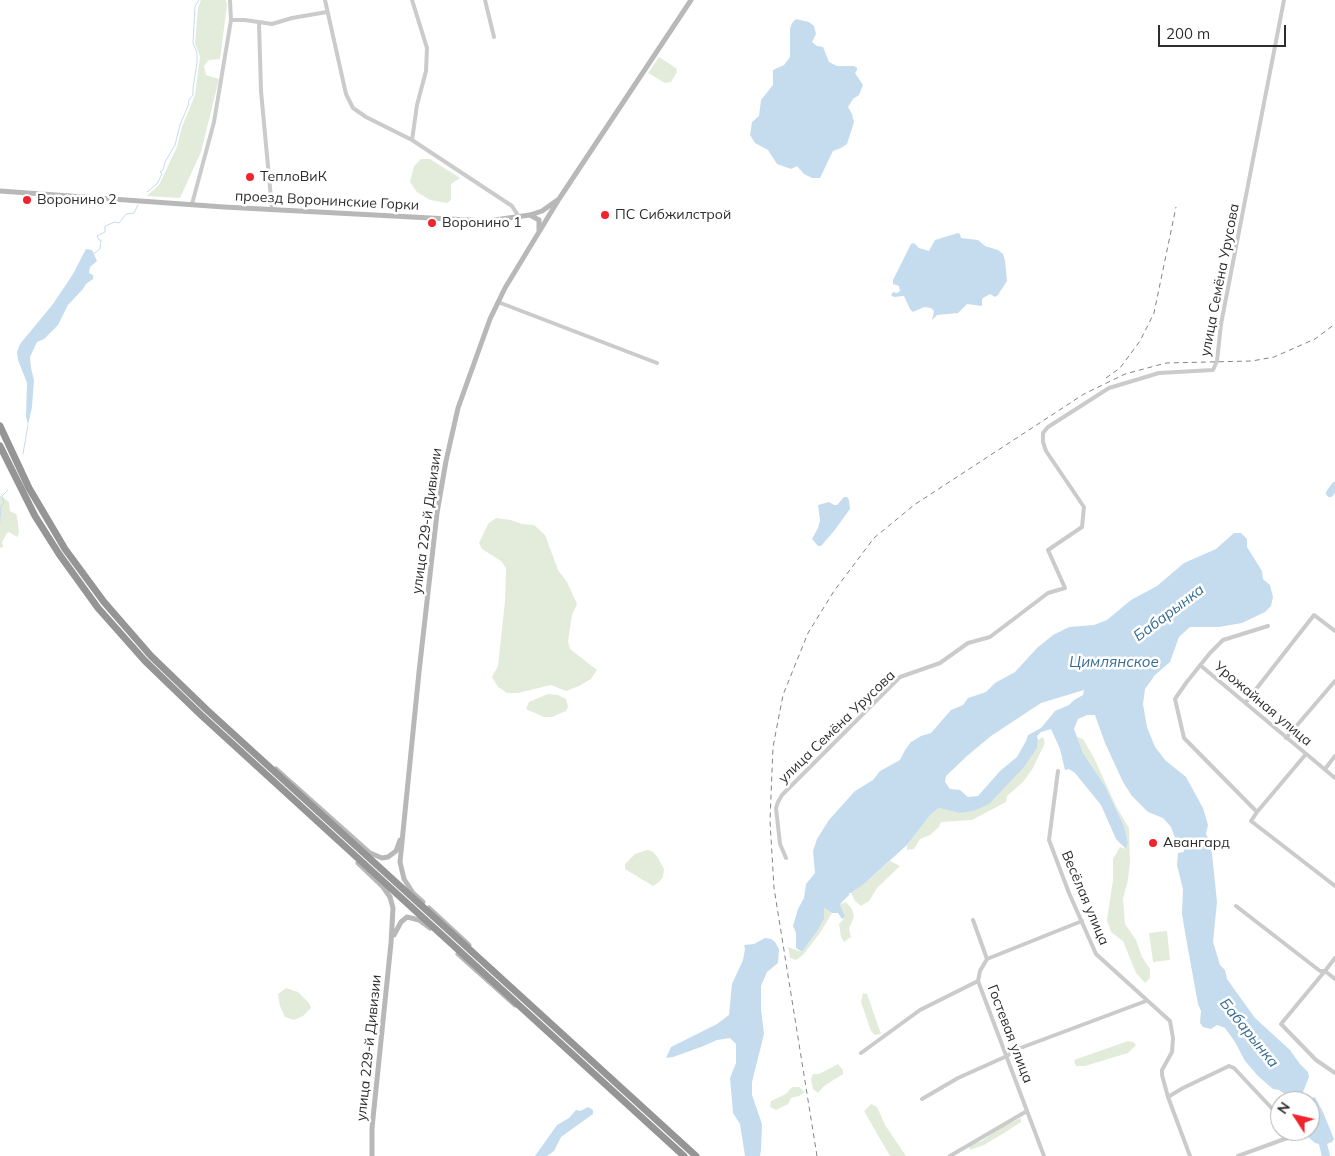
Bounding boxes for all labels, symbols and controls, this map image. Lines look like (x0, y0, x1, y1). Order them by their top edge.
scale bar (1160, 15, 1288, 47)
text: 200 m (1166, 24, 1210, 43)
place label: ТеплоВиК (260, 169, 327, 185)
marker: ТеплоВиК (244, 171, 256, 183)
street label: проезд Воронинские Горки (234, 188, 420, 214)
place label: Воронино 2 (37, 192, 117, 208)
marker: Воронино 2 (21, 194, 33, 206)
street label: улица Семёна Урусова (1197, 202, 1243, 358)
place label: ПС Сибжилстрой (615, 207, 731, 223)
marker: ПС Сибжилстрой (599, 209, 611, 221)
place label: Воронино 1 (442, 215, 522, 231)
marker: Воронино 1 (426, 217, 438, 229)
street label: улица 229-й Дивизии (408, 447, 446, 595)
water label: Бабарынка (1130, 581, 1208, 645)
water label: Цимлянское (1069, 653, 1159, 671)
street label: Урожайная улица (1211, 658, 1315, 750)
street label: улица Семёна Урусова (775, 667, 899, 787)
place label: Авангард (1163, 835, 1230, 851)
marker: Авангард (1147, 837, 1159, 849)
street label: Весёлая улица (1058, 848, 1112, 948)
street label: улица 229-й Дивизии (353, 974, 385, 1122)
street label: Гостевая улица (984, 982, 1036, 1086)
water label: Бабарынка (1216, 995, 1282, 1071)
north arrow (1270, 1091, 1320, 1141)
text: N (1273, 1098, 1294, 1117)

